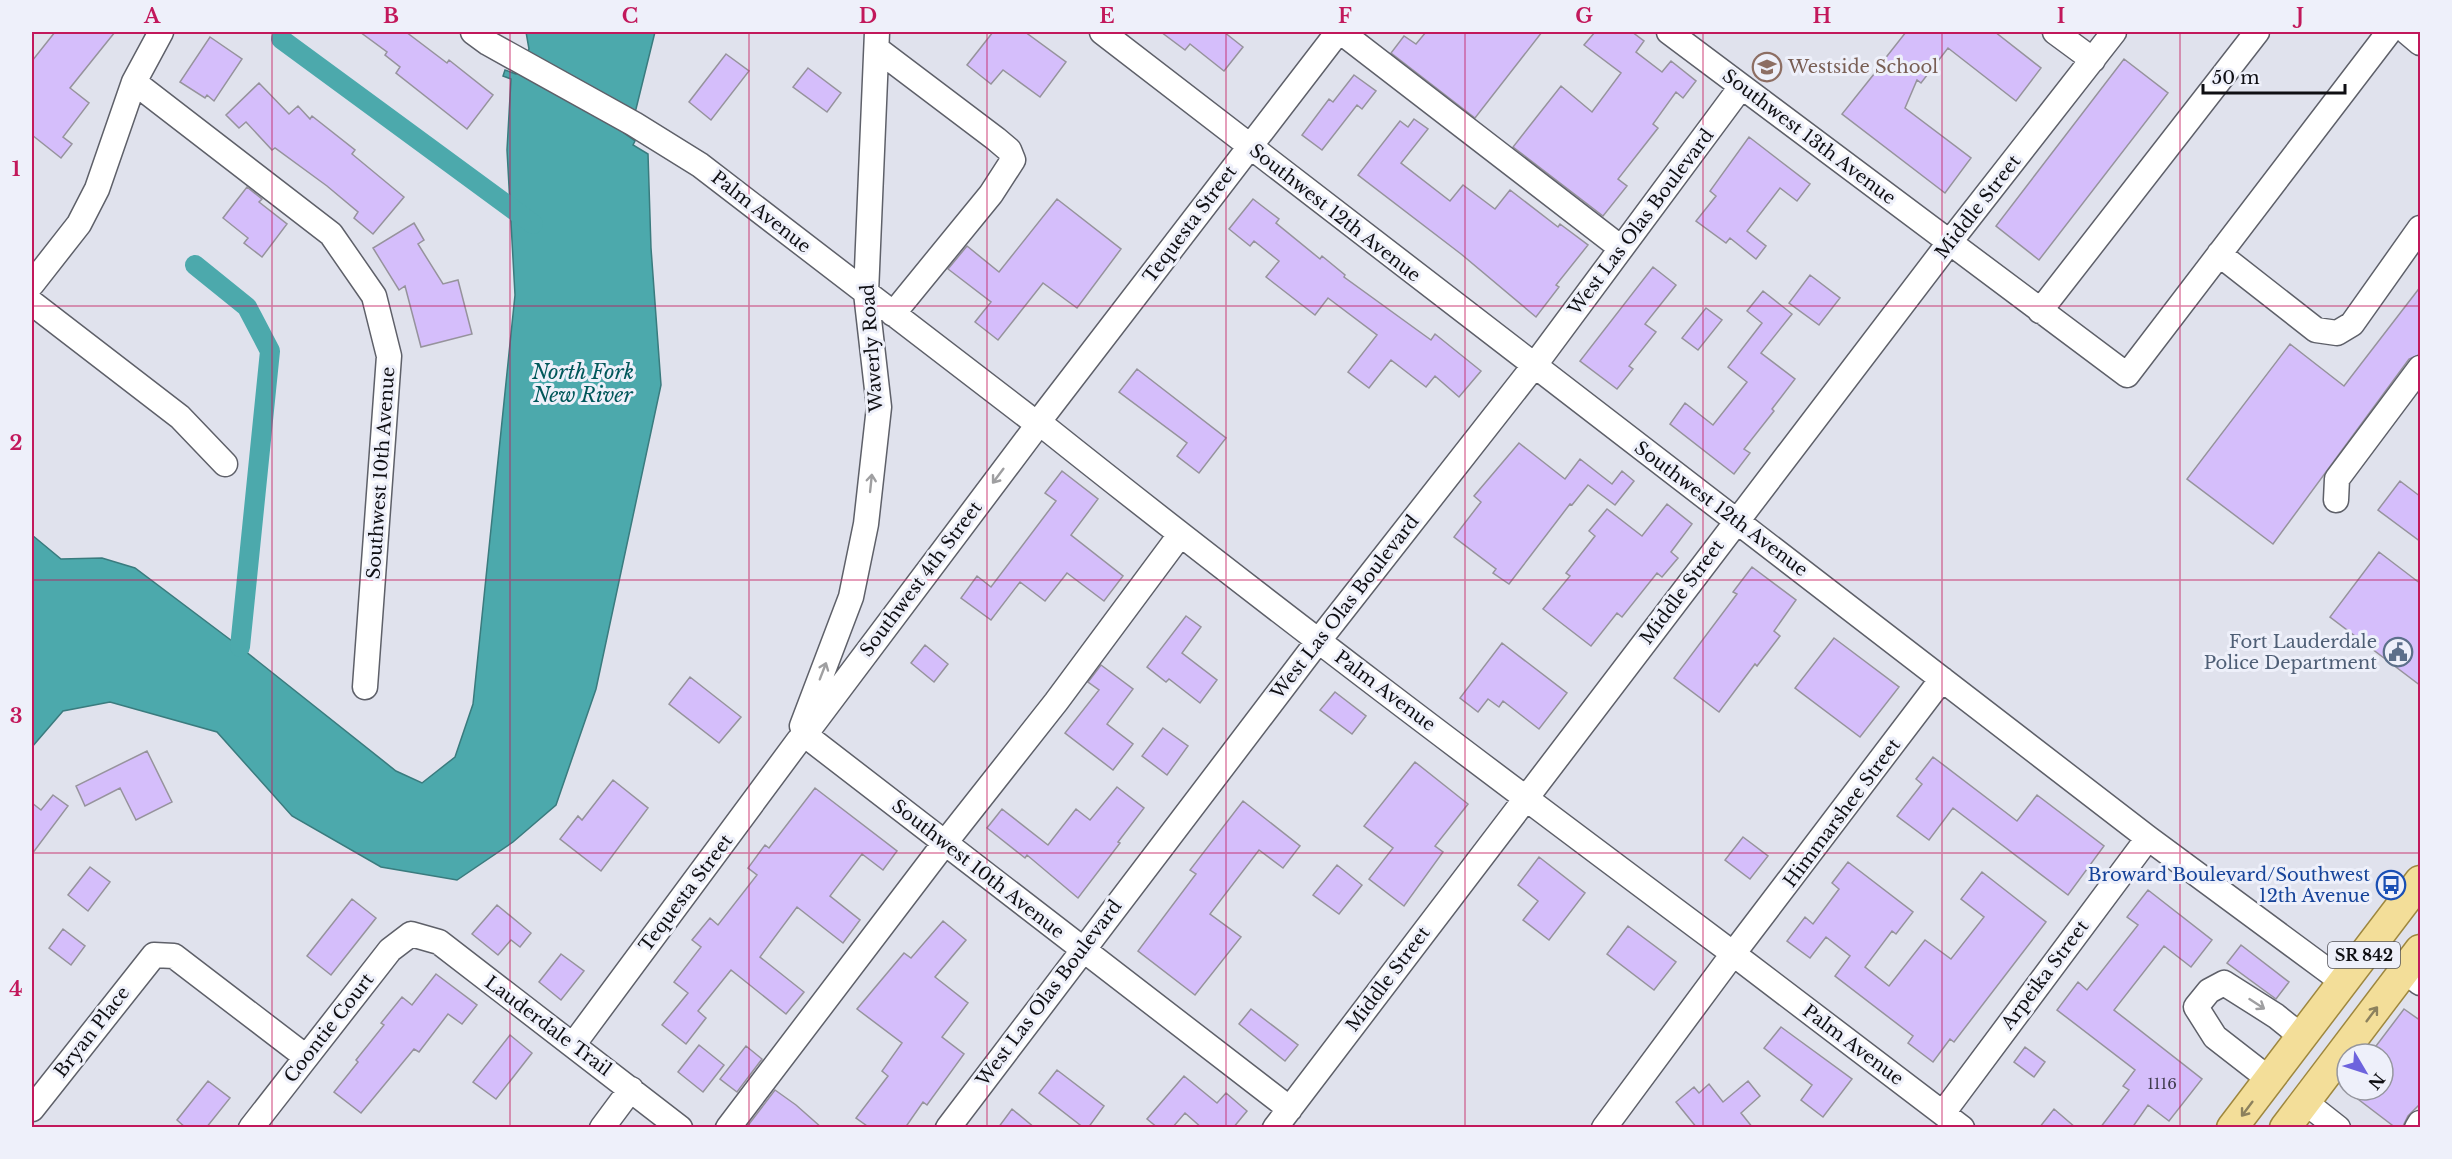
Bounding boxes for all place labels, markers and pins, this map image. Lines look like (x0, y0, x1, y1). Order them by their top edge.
school or university icon: Westside School (1751, 51, 1783, 83)
place label: Westside School (1787, 56, 1938, 78)
place label: Fort Lauderdale Police Department (2204, 631, 2377, 674)
public building icon: Fort Lauderdale Police Department (2382, 636, 2414, 668)
place label: Broward Boulevard/Southwest 12th Avenue (2088, 864, 2370, 907)
bus stop icon: Broward Boulevard/Southwest 12th Avenue (2375, 869, 2407, 901)

